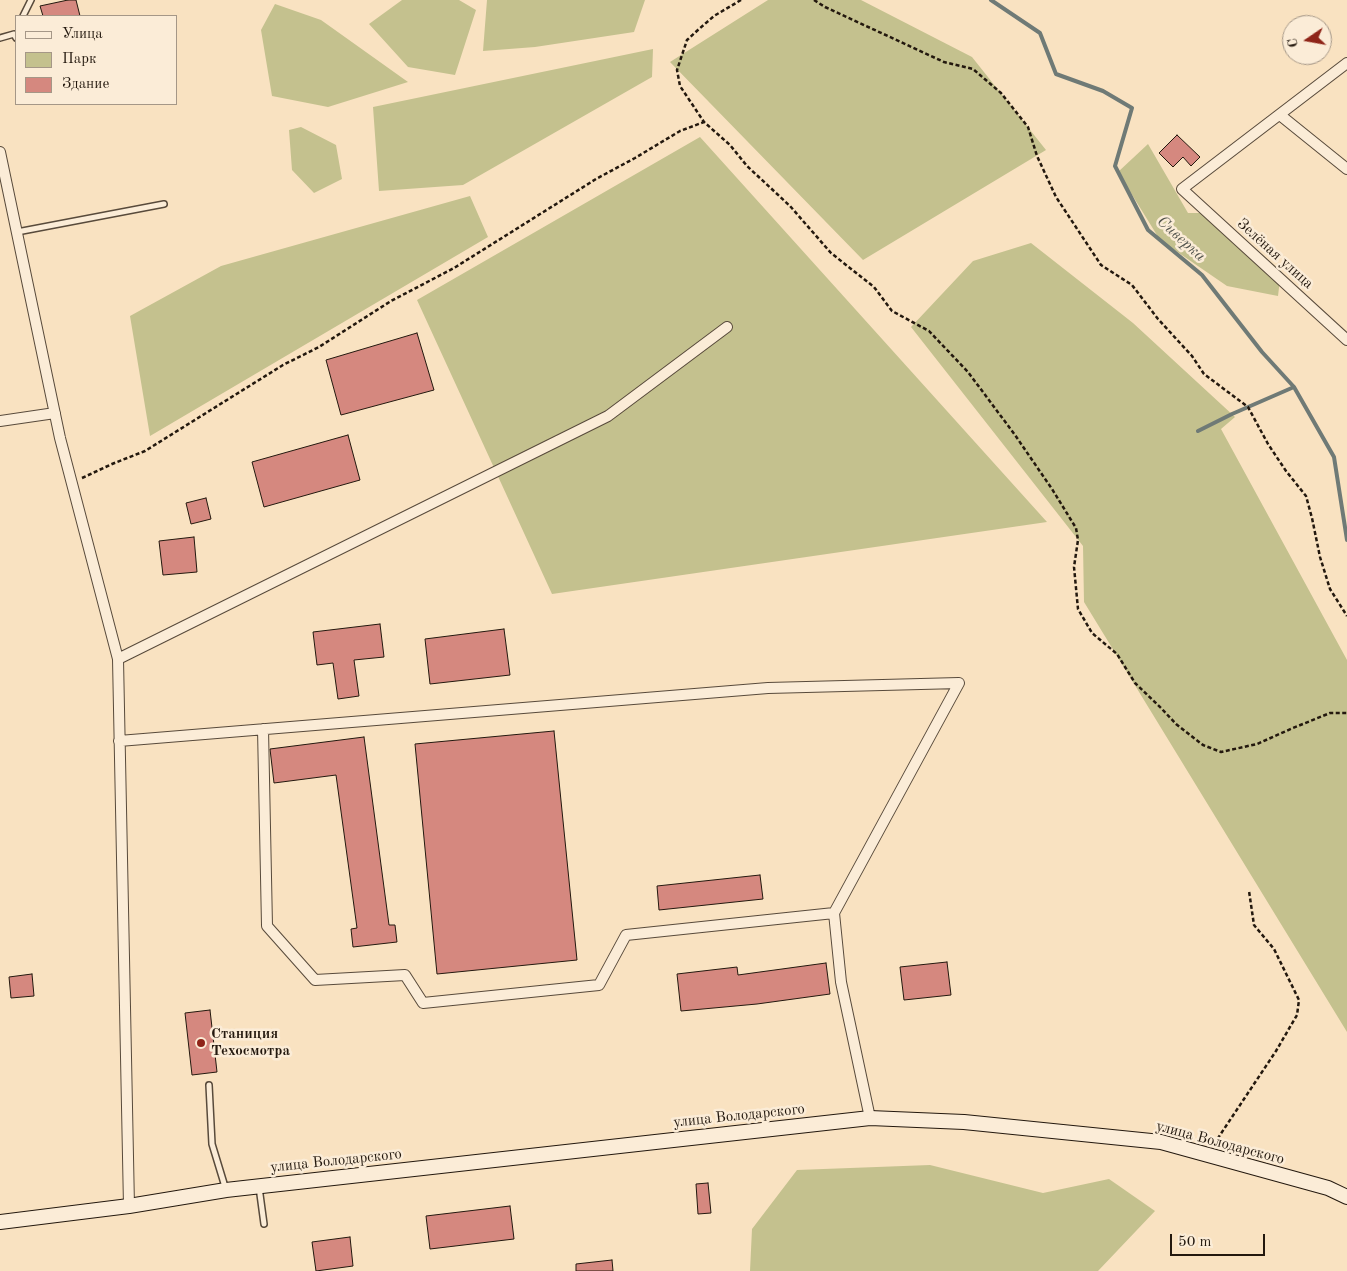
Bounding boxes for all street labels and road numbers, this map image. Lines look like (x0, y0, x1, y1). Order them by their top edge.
street label: Зелёная улица (1233, 215, 1317, 293)
street label: улица Володарского (672, 1100, 806, 1132)
street label: улица Володарского (1154, 1117, 1286, 1169)
street label: улица Володарского (269, 1145, 403, 1177)

